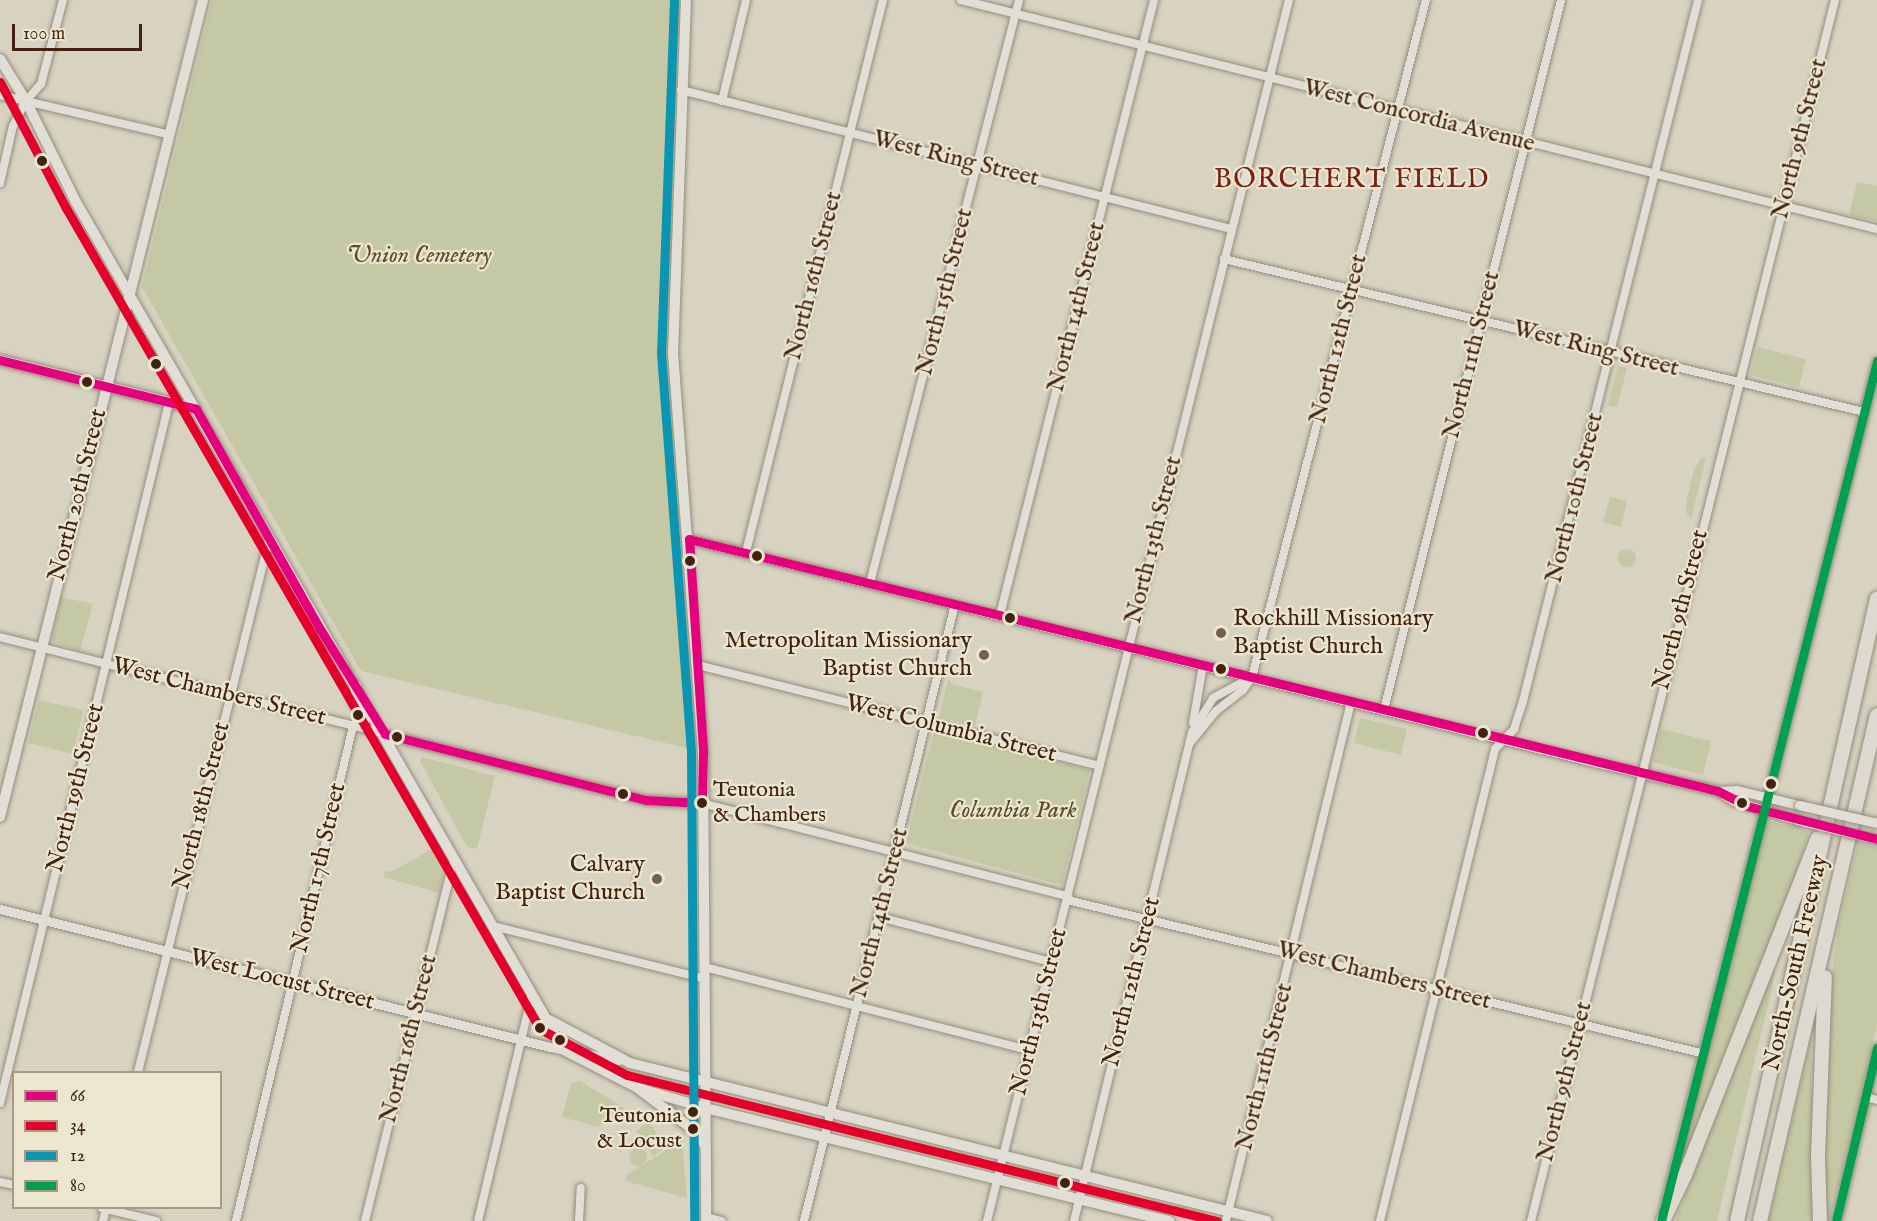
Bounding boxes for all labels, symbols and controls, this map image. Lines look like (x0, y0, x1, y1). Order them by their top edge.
scale bar (15, 12, 146, 50)
text: 100 m (23, 23, 65, 46)
street label: North 9th Street (1766, 56, 1834, 222)
street label: West Concordia Avenue (1300, 73, 1538, 159)
street label: West Ring Street (870, 124, 1042, 194)
unlabelled marker (36, 155, 48, 167)
district label: BORCHERT FIELD (1214, 165, 1490, 197)
street label: North 16th Street (779, 189, 849, 363)
street label: North 15th Street (910, 205, 980, 379)
street label: North 14th Street (1042, 219, 1112, 395)
park label: Union Cemetery (347, 242, 491, 270)
street label: North 12th Street (1304, 251, 1374, 427)
street label: North 11th Street (1437, 268, 1507, 442)
street label: West Ring Street (1510, 314, 1682, 384)
unlabelled marker (150, 358, 162, 370)
unlabelled marker (81, 376, 93, 388)
street label: North 20th Street (43, 406, 113, 584)
street label: North 10th Street (1540, 410, 1610, 586)
street label: North 13th Street (1119, 453, 1189, 627)
street label: North 9th Street (1647, 527, 1715, 693)
unlabelled marker (751, 550, 763, 562)
unlabelled marker (684, 555, 696, 567)
place label: Rockhill Missionary Baptist Church (1233, 605, 1434, 661)
unlabelled marker (1004, 612, 1016, 624)
marker: Rockhill Missionary Baptist Church (1214, 626, 1228, 640)
place label: Metropolitan Missionary Baptist Church (724, 627, 972, 683)
marker: Metropolitan Missionary Baptist Church (977, 648, 991, 662)
street label: West Chambers Street (109, 651, 329, 733)
unlabelled marker (1215, 663, 1227, 675)
street label: West Columbia Street (843, 689, 1059, 769)
street label: North 19th Street (41, 700, 111, 876)
unlabelled marker (352, 709, 364, 721)
street label: North 18th Street (167, 719, 237, 893)
unlabelled marker (1477, 727, 1489, 739)
unlabelled marker (391, 731, 403, 743)
place label: Teutonia & Chambers (713, 777, 826, 828)
unlabelled marker (1765, 778, 1777, 790)
street label: North 17th Street (285, 780, 353, 956)
unlabelled marker (617, 788, 629, 800)
marker: Teutonia & Chambers (696, 797, 708, 809)
park label: Columbia Park (949, 797, 1077, 825)
unlabelled marker (1736, 797, 1748, 809)
street label: North 14th Street (845, 825, 915, 1001)
place label: Calvary Baptist Church (495, 851, 645, 907)
street label: North-South Freeway (1757, 852, 1835, 1074)
marker: Calvary Baptist Church (650, 872, 664, 886)
street label: North 12th Street (1097, 894, 1167, 1070)
street label: North 13th Street (1004, 925, 1074, 1099)
street label: West Chambers Street (1274, 935, 1494, 1017)
street label: West Locust Street (187, 943, 377, 1017)
street label: North 16th Street (374, 952, 444, 1126)
street label: North 11th Street (1230, 980, 1300, 1154)
street label: North 9th Street (1531, 999, 1599, 1165)
unlabelled marker (534, 1022, 546, 1034)
unlabelled marker (554, 1034, 566, 1046)
legend (12, 1071, 222, 1209)
text: 66 (70, 1085, 85, 1108)
place label: Teutonia & Locust (597, 1103, 682, 1154)
unlabelled marker (687, 1106, 699, 1118)
text: 34 (70, 1115, 86, 1138)
marker: Teutonia & Locust (687, 1123, 699, 1135)
text: 12 (70, 1145, 85, 1168)
text: 80 (70, 1175, 86, 1198)
unlabelled marker (1059, 1177, 1071, 1189)

